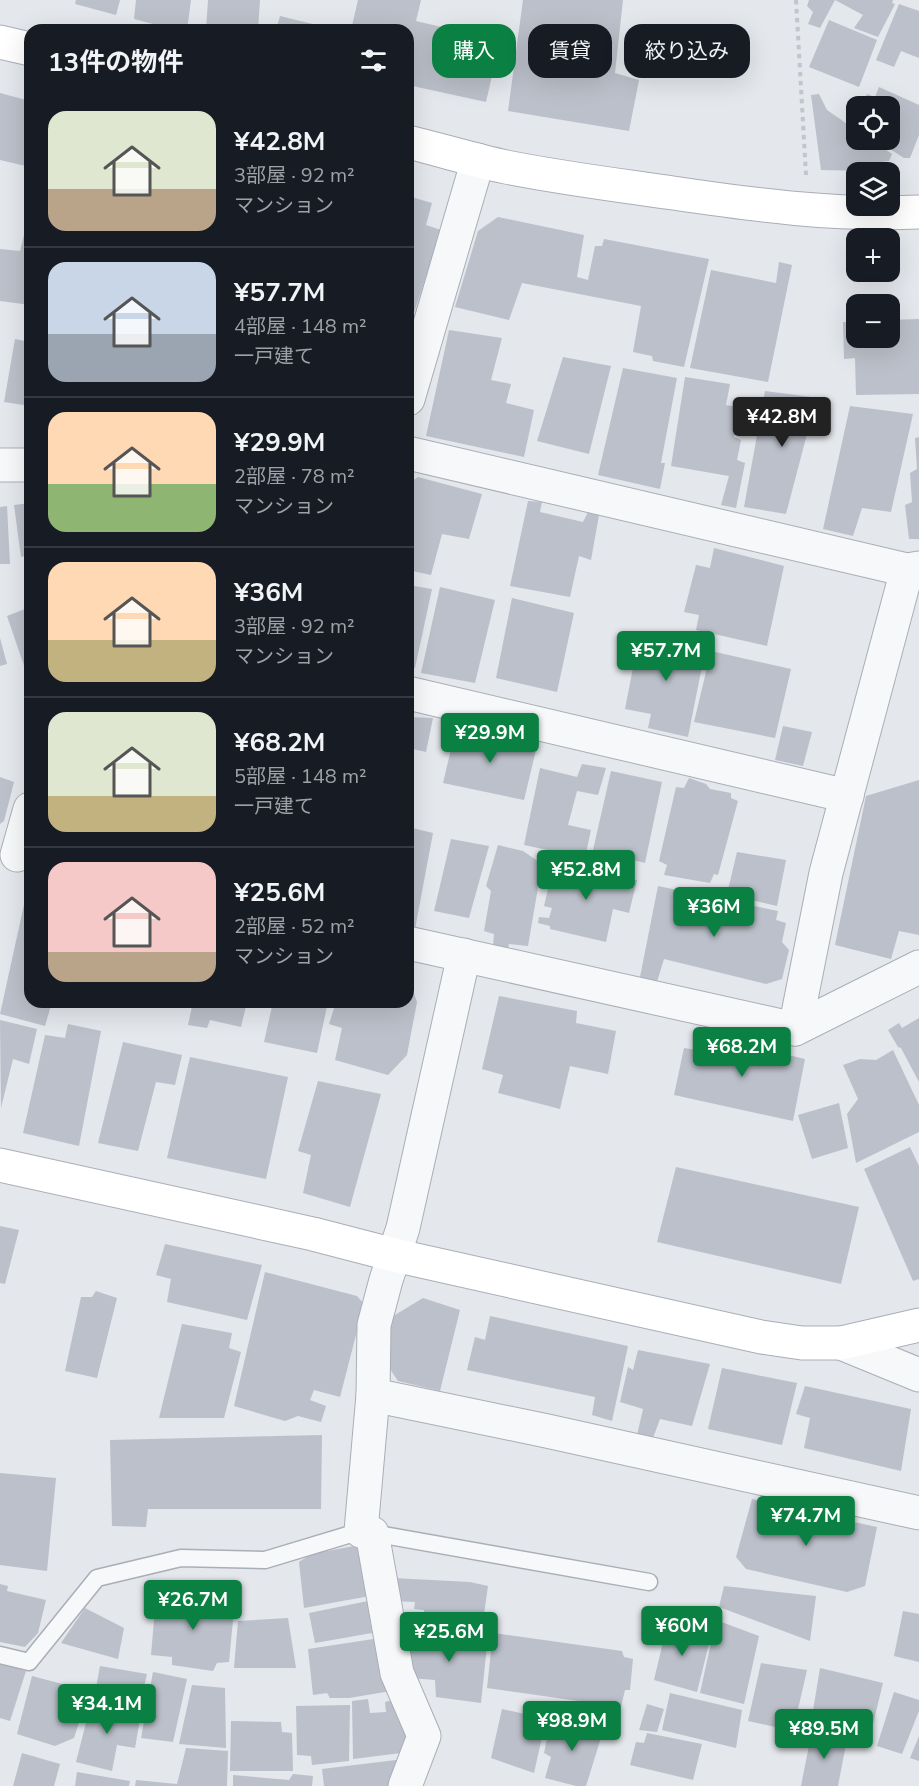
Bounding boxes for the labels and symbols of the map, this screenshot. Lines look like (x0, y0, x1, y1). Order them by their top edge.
pin: ¥42.8M (733, 397, 831, 448)
pin: ¥57.7M (617, 631, 715, 682)
pin: ¥29.9M (441, 713, 539, 764)
pin: ¥52.8M (537, 850, 635, 901)
pin: ¥36M (678, 887, 750, 938)
pin: ¥68.2M (693, 1027, 791, 1078)
pin: ¥74.7M (757, 1496, 855, 1547)
pin: ¥26.7M (144, 1580, 242, 1631)
pin: ¥60M (646, 1606, 718, 1657)
pin: ¥25.6M (400, 1612, 498, 1663)
pin: ¥34.1M (58, 1684, 156, 1735)
pin: ¥98.9M (523, 1701, 621, 1752)
pin: ¥89.5M (775, 1709, 873, 1760)

